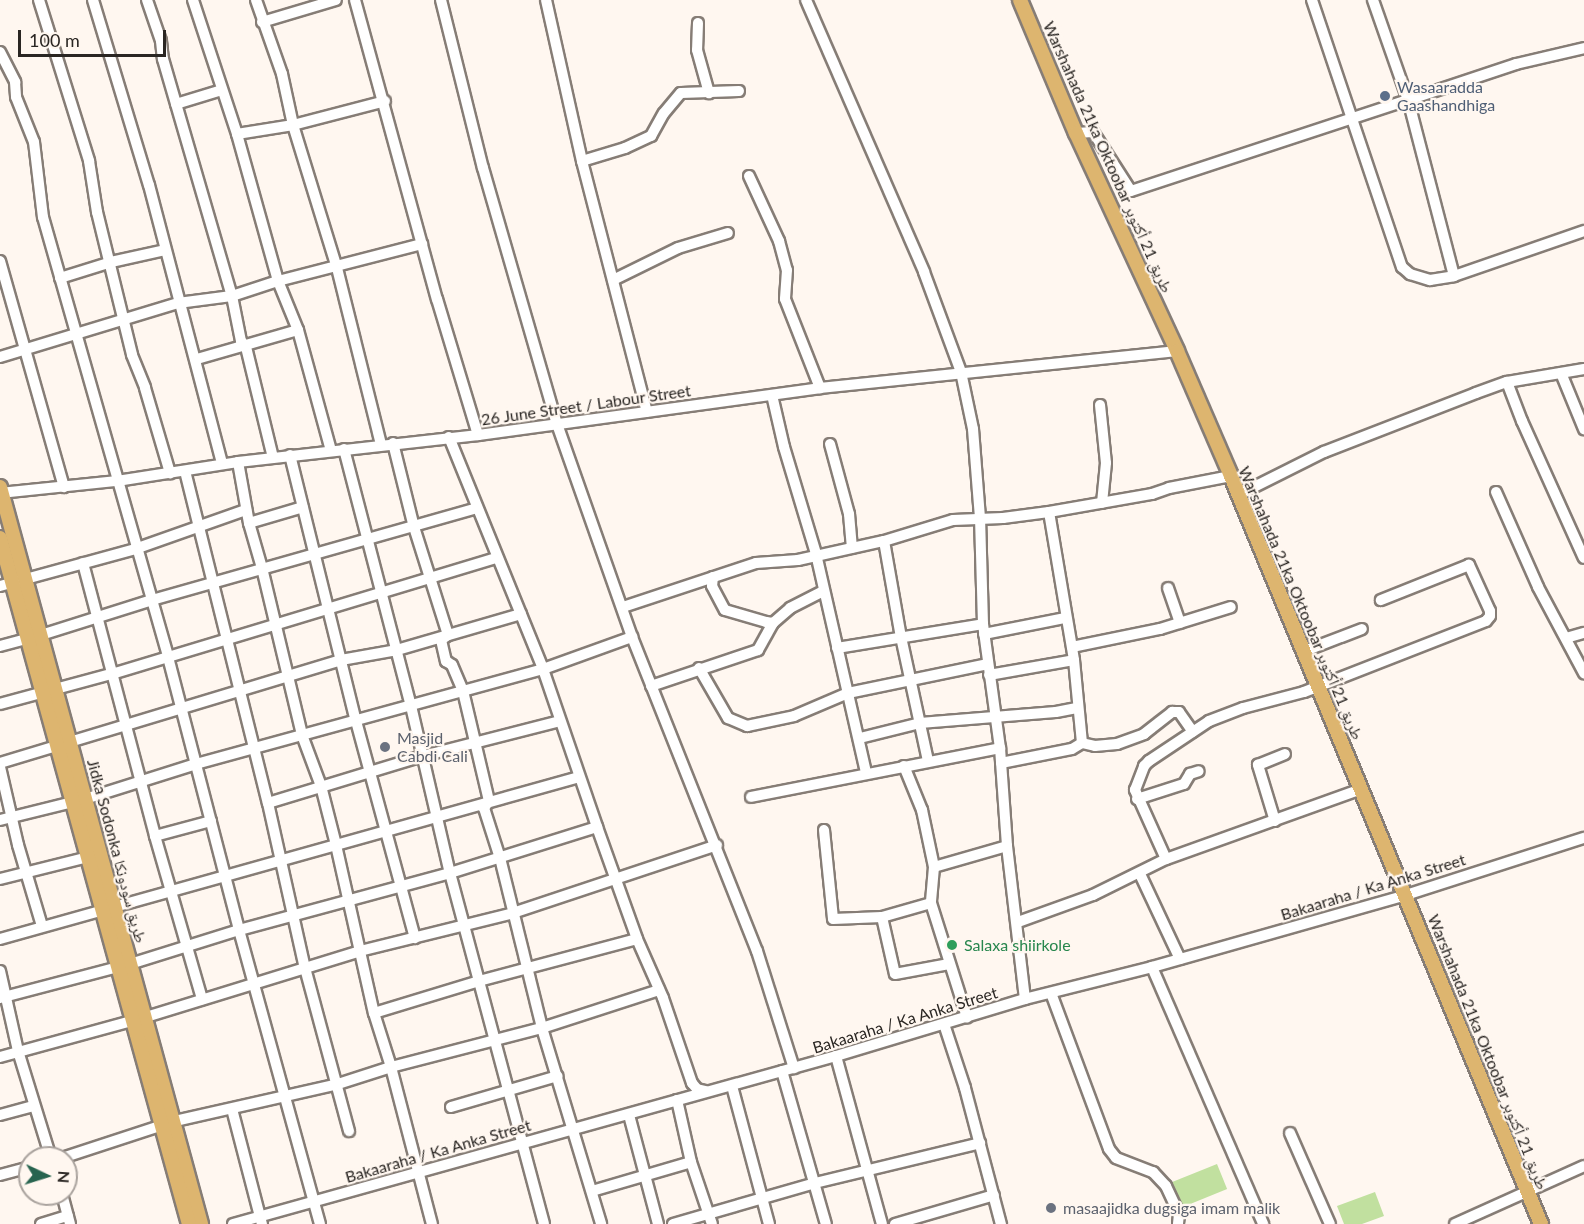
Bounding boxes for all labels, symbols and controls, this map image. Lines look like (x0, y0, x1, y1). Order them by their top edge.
scale bar (21, 18, 170, 56)
street label: Warshahada 21ka Oktoobar طريق 21 أكتوبر (1039, 18, 1177, 296)
text: 100 m (29, 29, 80, 51)
place label: Wasaaradda Gaashandhiga (1397, 77, 1495, 115)
marker: Wasaaradda Gaashandhiga (1378, 89, 1392, 103)
street label: 26 June Street / Labour Street (480, 381, 692, 429)
street label: Warshahada 21ka Oktoobar طريق 21 أكتوبر (1234, 463, 1368, 743)
place label: Masjid Cabdi Cali (397, 728, 468, 766)
marker: Masjid Cabdi Cali (378, 740, 392, 754)
street label: Jidka Sodonka طريق سودونكا (83, 757, 151, 945)
street label: Bakaaraha / Ka Anka Street (1278, 850, 1468, 924)
street label: Warshahada 21ka Oktoobar طريق 21 أكتوبر (1424, 911, 1552, 1193)
place label: Salaxa shiirkole (964, 935, 1071, 955)
marker: Salaxa shiirkole (945, 938, 959, 952)
street label: Bakaaraha / Ka Anka Street (810, 983, 1000, 1057)
street label: Bakaaraha / Ka Anka Street (343, 1115, 533, 1187)
north arrow (18, 1146, 78, 1206)
text: N (55, 1170, 74, 1184)
place label: masaajidka dugsiga imam malik (1063, 1198, 1280, 1218)
marker: masaajidka dugsiga imam malik (1044, 1201, 1058, 1215)

